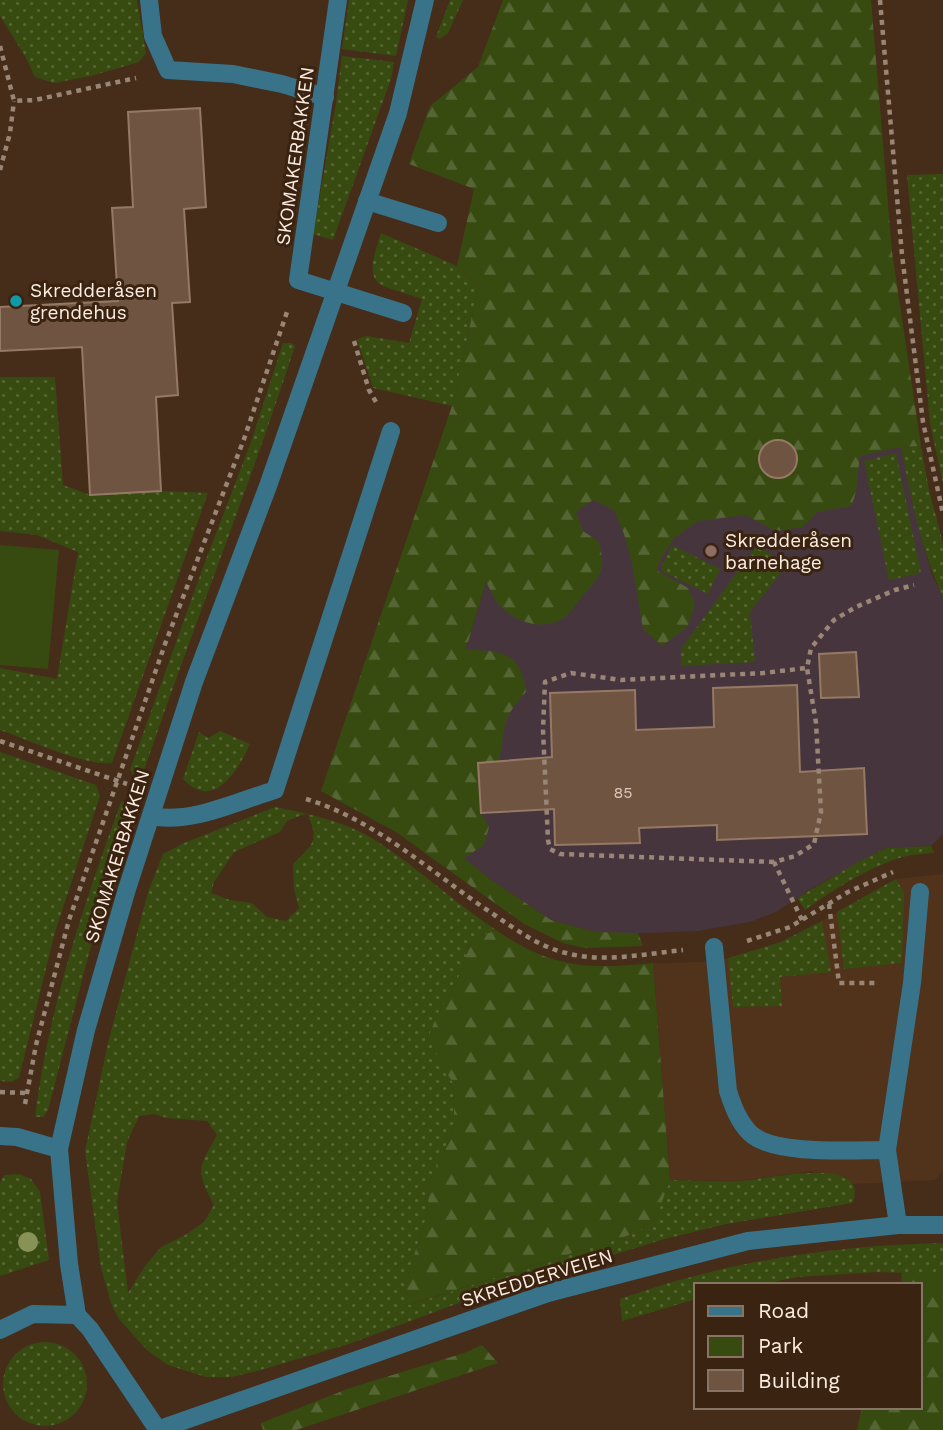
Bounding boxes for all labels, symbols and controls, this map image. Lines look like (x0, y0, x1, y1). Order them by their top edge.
street label: SKOMAKERBAKKEN (271, 65, 319, 247)
place label: Skredderåsen grendehus (30, 279, 157, 324)
marker: Skredderåsen grendehus (8, 293, 24, 309)
place label: Skredderåsen barnehage (725, 529, 852, 574)
marker: Skredderåsen barnehage (703, 543, 719, 559)
street label: SKOMAKERBAKKEN (80, 767, 154, 945)
house number: 85 (613, 783, 633, 802)
street label: SKREDDERVEIEN (458, 1244, 616, 1312)
legend (694, 1283, 922, 1409)
text: Road (758, 1298, 809, 1323)
text: Park (758, 1333, 803, 1358)
text: Building (758, 1368, 840, 1393)

